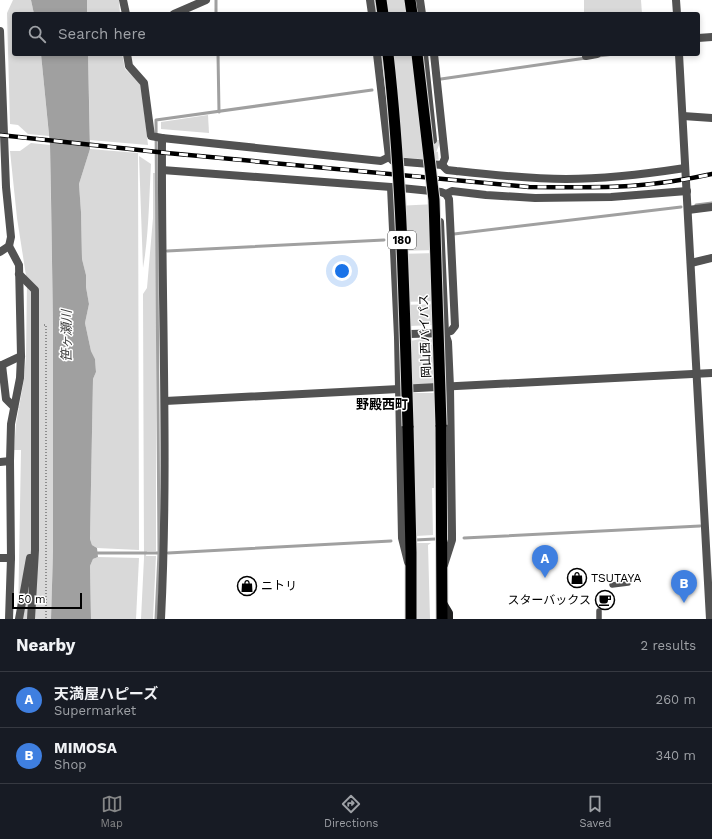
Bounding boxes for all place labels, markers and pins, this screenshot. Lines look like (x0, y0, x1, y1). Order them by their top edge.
pin: A (532, 545, 558, 578)
shop icon: TSUTAYA (566, 567, 588, 589)
pin: B (671, 570, 697, 603)
place label: TSUTAYA (591, 571, 641, 585)
shop icon: ニトリ (236, 575, 258, 597)
place label: ニトリ (261, 579, 297, 593)
cafe icon: スターバックス (594, 589, 616, 611)
place label: スターバックス (507, 593, 591, 607)

